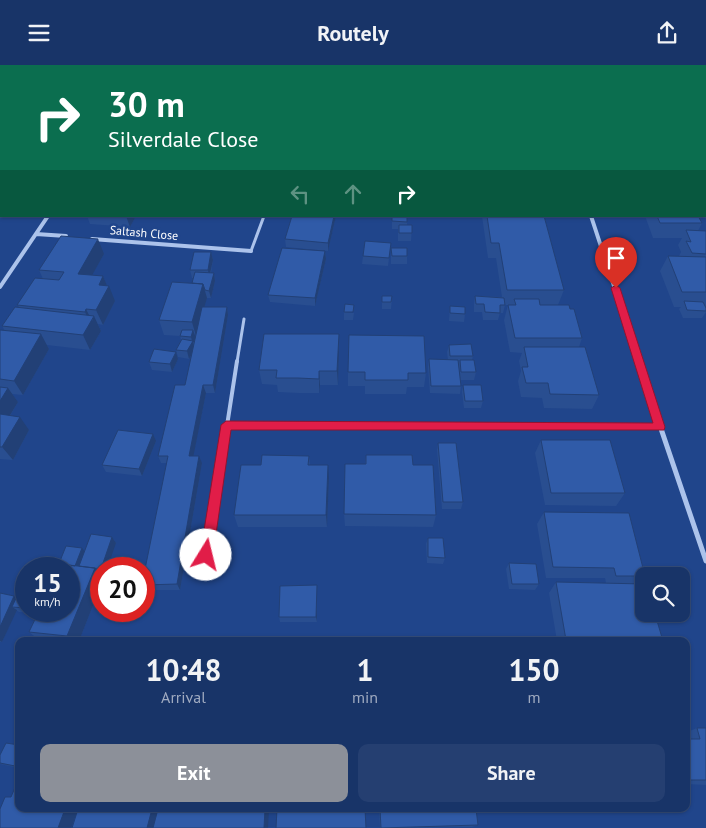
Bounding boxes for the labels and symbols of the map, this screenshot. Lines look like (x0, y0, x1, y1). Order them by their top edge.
street label: Saltash Close (109, 222, 179, 243)
pin (595, 237, 637, 288)
position arrow (179, 528, 231, 580)
speed limit sign: 20 (90, 557, 155, 622)

